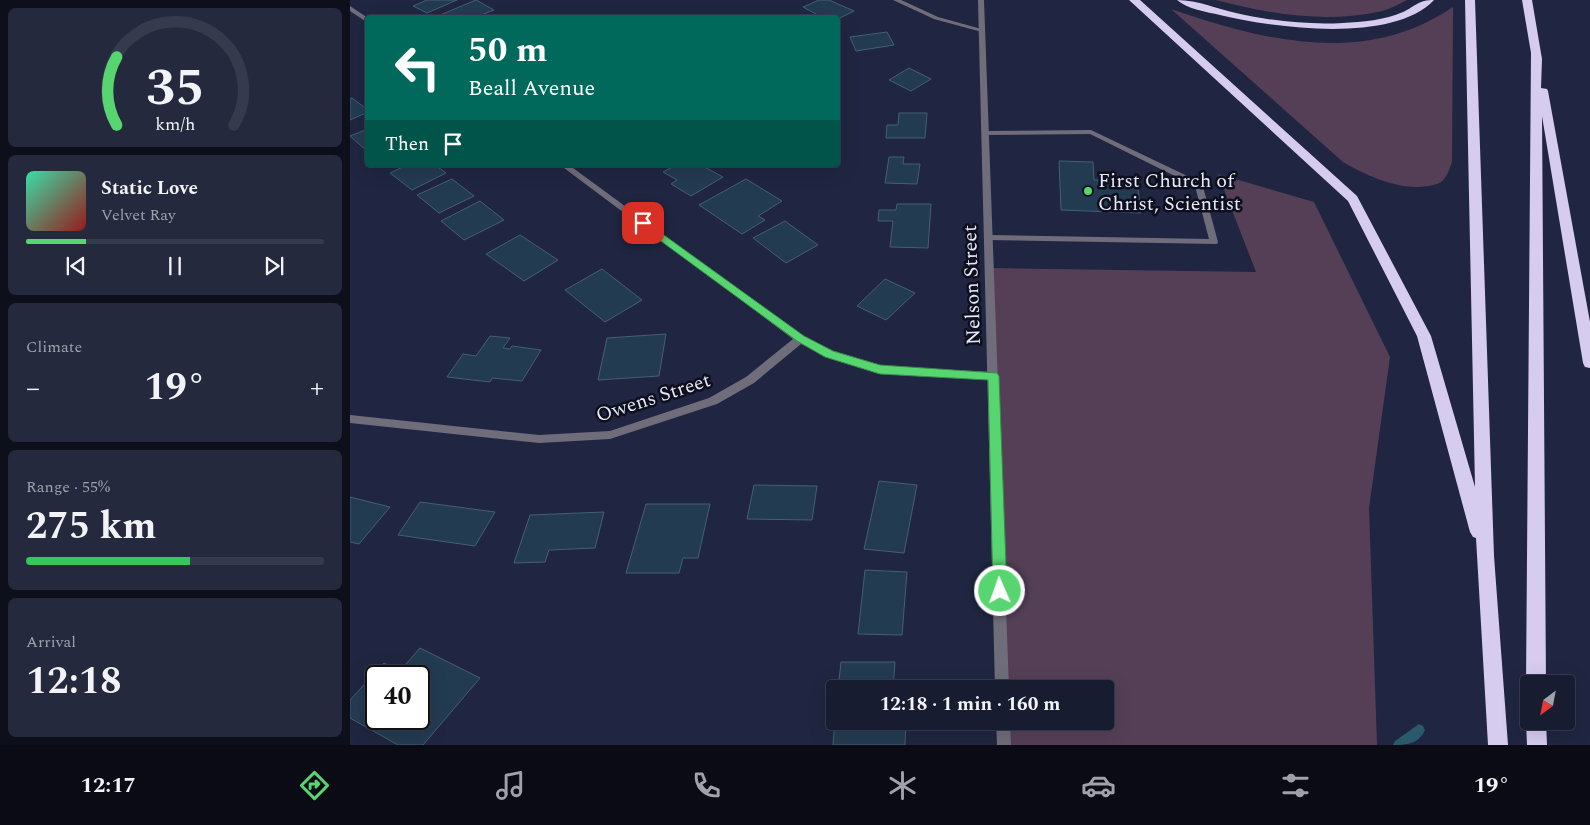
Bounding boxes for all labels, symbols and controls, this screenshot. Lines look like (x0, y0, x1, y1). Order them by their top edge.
text: 50 m (468, 24, 548, 77)
icon: left (385, 35, 450, 100)
text: 35 (146, 49, 204, 128)
text: Beall Avenue (468, 72, 595, 105)
text: km/h (155, 111, 195, 138)
text: Then (385, 130, 429, 159)
icon: arrive (439, 130, 467, 158)
place label: First Church of Christ, Scientist (1098, 166, 1241, 219)
text: Static Love (101, 174, 198, 203)
marker: First Church of Christ, Scientist (1082, 185, 1094, 197)
pin (622, 202, 664, 244)
text: Velvet Ray (101, 203, 176, 227)
icon: arrive (629, 209, 657, 237)
street label: Nelson Street (955, 224, 989, 346)
icon: previous (62, 252, 90, 280)
icon: pause (161, 252, 189, 280)
icon: next (260, 252, 288, 280)
text: Climate (26, 335, 82, 359)
text: 19° (144, 359, 206, 417)
street label: Owens Street (592, 365, 715, 431)
text: − (26, 367, 40, 410)
text: + (310, 367, 324, 410)
text: Range · 55% (26, 475, 110, 499)
text: 275 km (26, 498, 157, 556)
position arrow (973, 564, 1025, 616)
text: Arrival (26, 630, 76, 654)
text: 12:18 (26, 653, 121, 711)
speed limit sign: 40 (365, 665, 430, 730)
north arrow (1520, 675, 1575, 730)
map controls (1520, 675, 1575, 730)
text: 12:18 · 1 min · 160 m (880, 690, 1060, 719)
icon: directions (297, 768, 332, 803)
icon: music (493, 768, 528, 803)
icon: phone (689, 768, 724, 803)
icon: climate (885, 768, 920, 803)
icon: car (1081, 768, 1116, 803)
icon: filters (1278, 768, 1313, 803)
text: 12:17 (81, 769, 136, 802)
text: 19° (1474, 769, 1509, 802)

